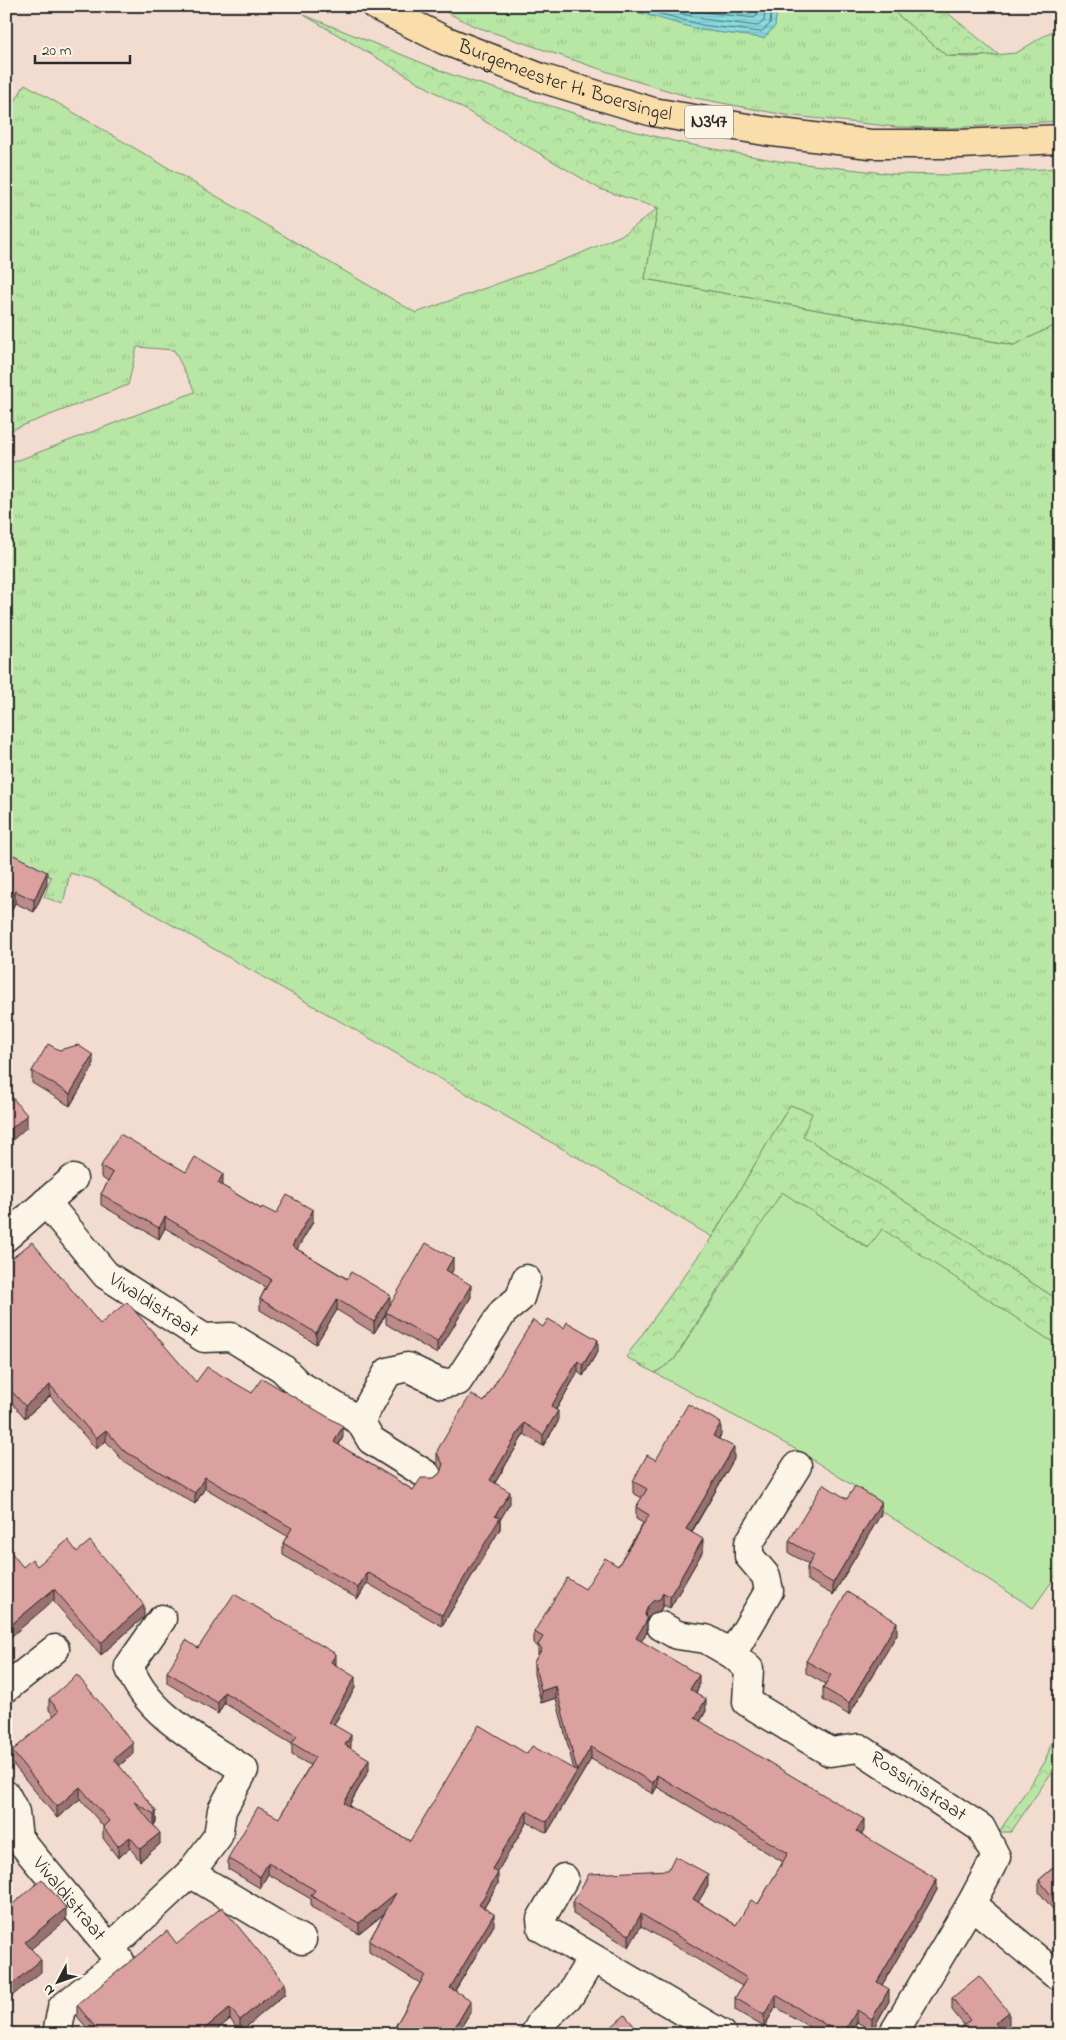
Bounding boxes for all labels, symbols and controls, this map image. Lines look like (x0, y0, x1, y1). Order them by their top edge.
scale bar (35, 32, 130, 64)
street label: Burgemeester H. Boersingel (452, 32, 674, 129)
text: 20 m (42, 40, 72, 62)
road number: N347 (685, 105, 733, 138)
street label: Vivaldistraat (102, 1265, 205, 1346)
street label: Rossinistraat (864, 1744, 972, 1829)
street label: Vivaldistraat (24, 1850, 113, 1948)
north arrow (32, 1958, 82, 2008)
text: N (38, 1979, 60, 2000)

